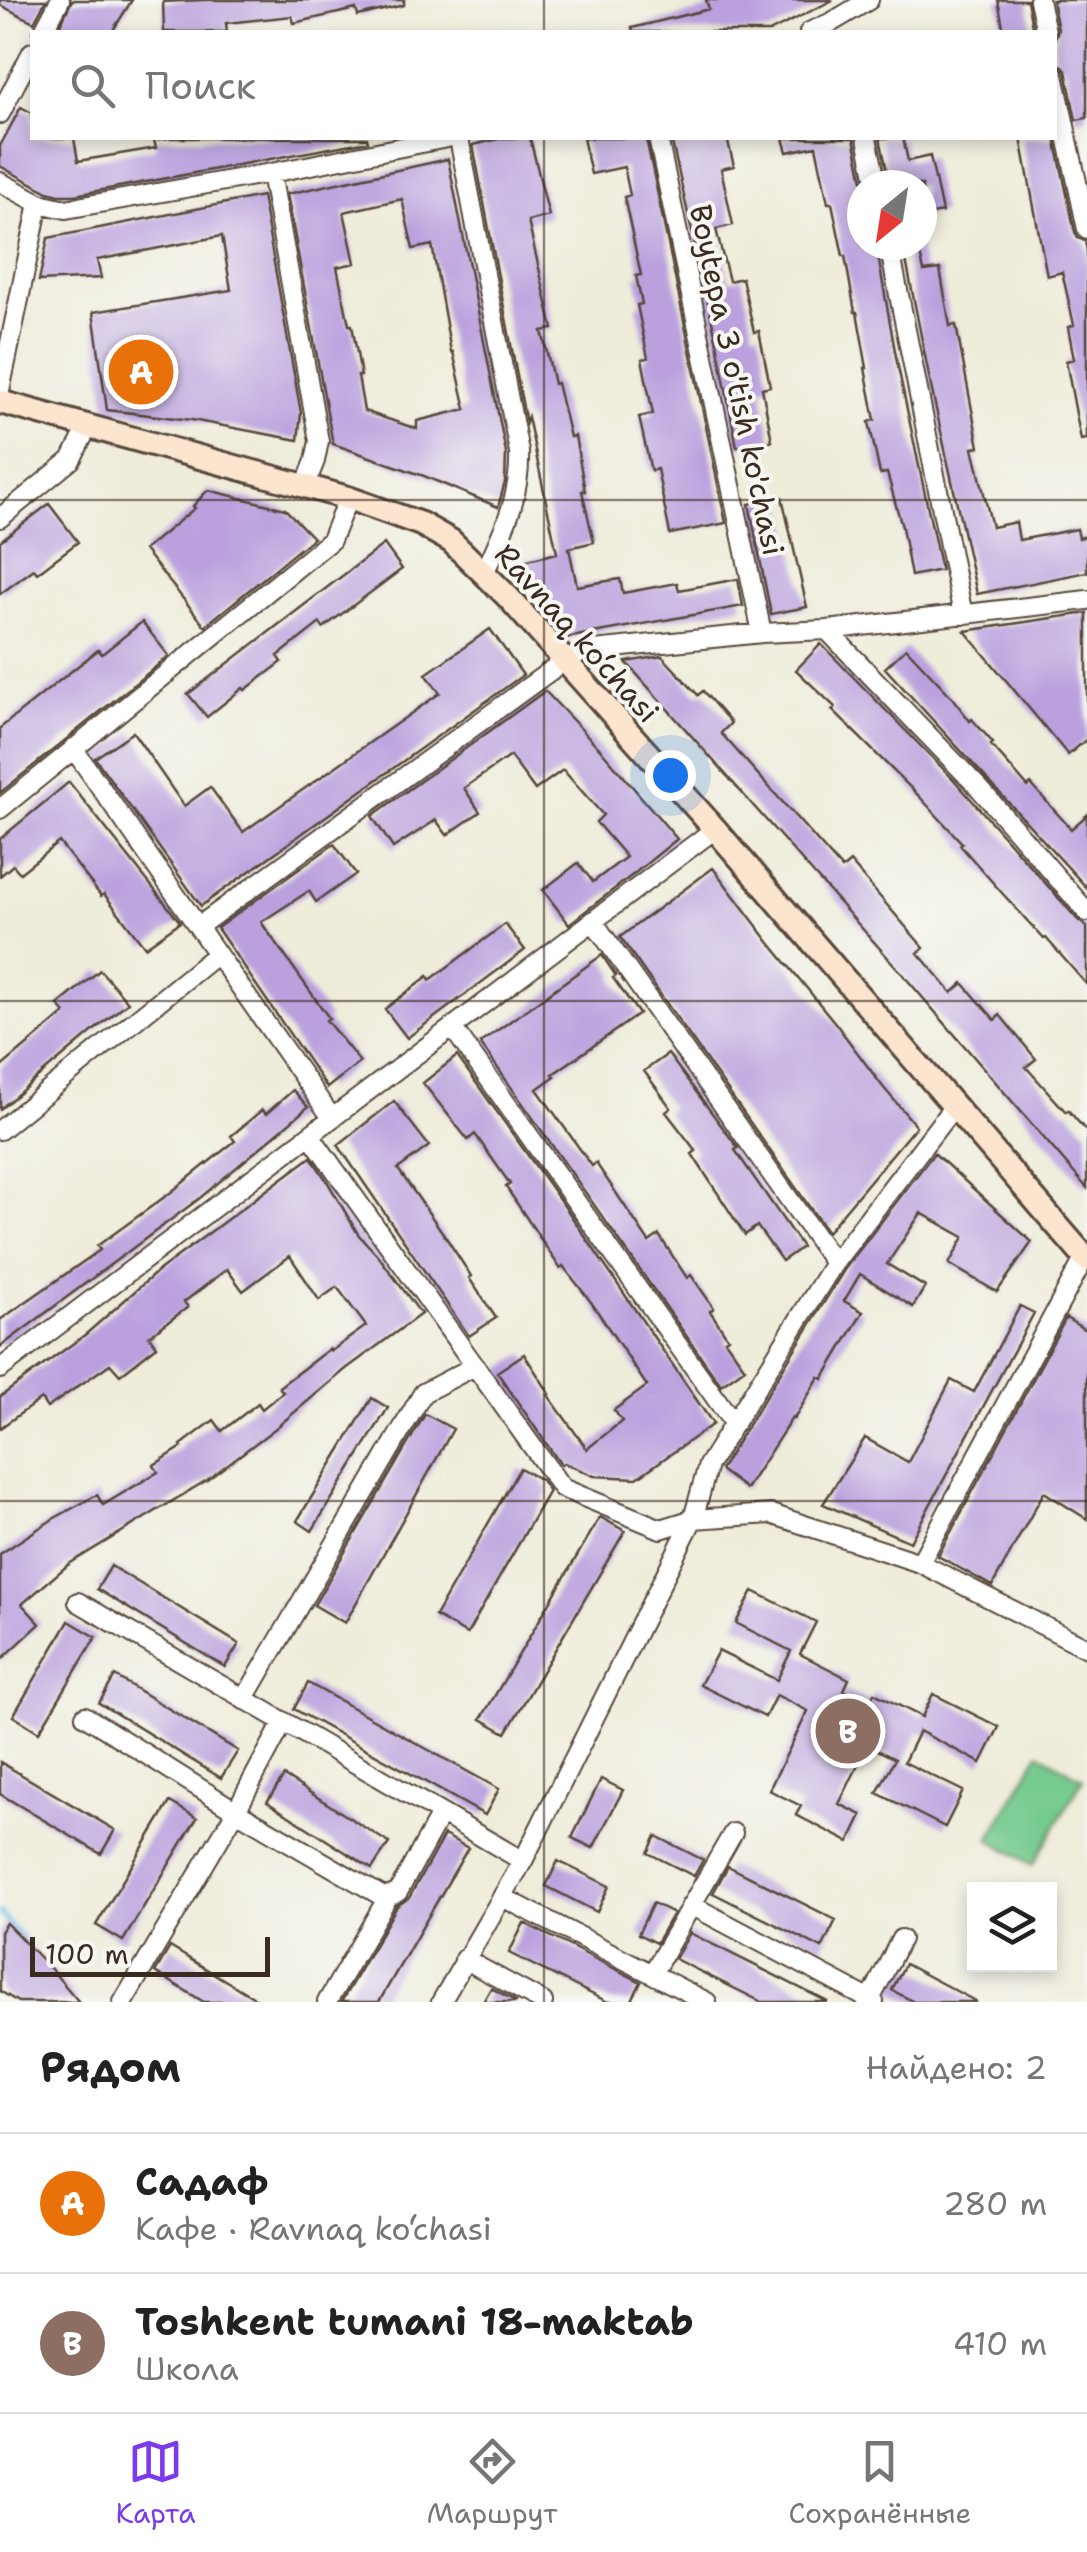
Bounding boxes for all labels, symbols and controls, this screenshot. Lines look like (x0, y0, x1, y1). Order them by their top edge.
search box (30, 30, 1057, 140)
icon: search (65, 58, 120, 113)
text: Поиск (145, 60, 256, 111)
north arrow (847, 170, 937, 260)
street label: Boytepa 3 o'tish ko'chasi (680, 201, 794, 559)
pin: A (108, 334, 174, 410)
street label: Ravnaq ko‘chasi (485, 535, 669, 731)
your location (645, 750, 696, 801)
pin: B (816, 1694, 880, 1768)
map controls (967, 1882, 1057, 1972)
button: layers (967, 1882, 1057, 1972)
scale bar (30, 1932, 270, 1976)
text: 100 m (45, 1935, 129, 1973)
text: Рядом (40, 2039, 181, 2095)
text: Найдено: 2 (866, 2046, 1047, 2089)
text: Садаф (135, 2156, 268, 2207)
text: A (60, 2182, 85, 2225)
text: 280 m (943, 2182, 1047, 2225)
text: Кафе · Ravnaq ko‘chasi (135, 2207, 492, 2250)
text: Toshkent tumani 18-maktab (135, 2296, 694, 2347)
text: B (63, 2322, 82, 2365)
text: 410 m (953, 2322, 1047, 2365)
text: Школа (135, 2347, 239, 2390)
tab: Карта (116, 2434, 196, 2532)
tab: Маршрут (427, 2434, 557, 2532)
tab: Сохранённые (789, 2434, 971, 2532)

